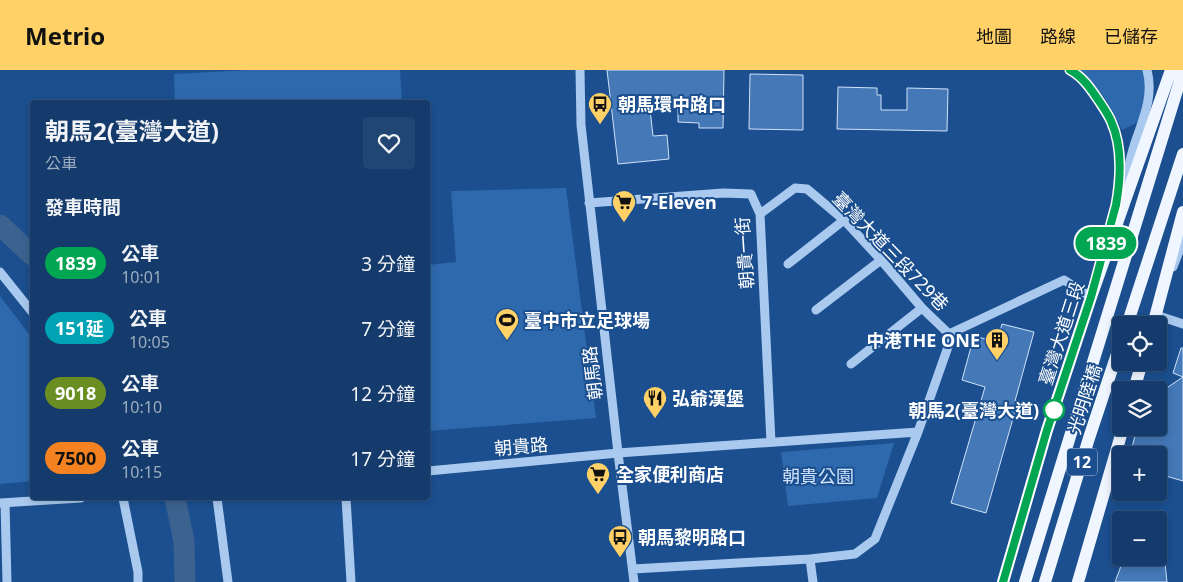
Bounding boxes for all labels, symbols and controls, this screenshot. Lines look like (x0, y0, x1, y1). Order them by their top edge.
text: Metrio (25, 19, 105, 52)
text: 地圖 (976, 24, 1012, 48)
text: 路線 (1040, 24, 1076, 48)
text: 已儲存 (1104, 24, 1158, 48)
bus stop icon: 朝馬環中路口 (587, 91, 613, 125)
place label: 朝馬環中路口 (618, 92, 726, 116)
text: 朝馬2(臺灣大道) (45, 114, 219, 147)
button: heart (363, 117, 415, 169)
text: 公車 (45, 152, 77, 174)
street label: 臺灣大道三段729巷 (828, 186, 954, 316)
supermarket icon: 7-Eleven (611, 189, 637, 223)
place label: 7-Eleven (642, 190, 717, 214)
text: 發車時間 (45, 194, 121, 220)
street label: 朝貴一街 (730, 216, 758, 290)
line badge: 1839 (1071, 227, 1141, 259)
text: 1839 (1085, 231, 1127, 255)
text: 公車 (121, 240, 159, 266)
text: 1839 (55, 251, 96, 275)
text: 3 分鐘 (361, 251, 415, 277)
text: 10:01 (121, 266, 162, 288)
street label: 臺灣大道三段 (1033, 278, 1089, 388)
text: 公車 (129, 305, 167, 331)
sports icon: 臺中市立足球場 (494, 307, 520, 341)
place label: 臺中市立足球場 (524, 308, 650, 332)
text: 151延 (55, 316, 104, 340)
text: 7 分鐘 (361, 316, 415, 342)
map controls (1112, 316, 1167, 566)
button: locate (1112, 316, 1167, 371)
building icon: 中港THE ONE (984, 327, 1010, 361)
place label: 中港THE ONE (866, 328, 980, 352)
text: 10:05 (129, 331, 170, 353)
street label: 朝馬路 (577, 345, 607, 401)
street label: 光明陸橋 (1061, 361, 1107, 437)
text: 公車 (121, 370, 159, 396)
text: 9018 (55, 381, 96, 405)
text: 12 分鐘 (350, 381, 415, 407)
button: layers (1112, 381, 1167, 436)
restaurant icon: 弘爺漢堡 (642, 385, 668, 419)
place label: 弘爺漢堡 (672, 386, 744, 410)
text: 10:10 (121, 396, 162, 418)
place label: 朝馬2(臺灣大道) (909, 398, 1039, 422)
marker: 朝馬2(臺灣大道) (1043, 399, 1065, 421)
street label: 朝貴路 (493, 432, 549, 460)
text: 公車 (121, 435, 159, 461)
text: 7500 (55, 446, 96, 470)
text: 17 分鐘 (350, 446, 415, 472)
button: + (1112, 446, 1167, 501)
road number: 12 (1067, 448, 1097, 476)
text: 10:15 (121, 461, 162, 483)
supermarket icon: 全家便利商店 (585, 461, 611, 495)
place label: 全家便利商店 (616, 462, 724, 486)
park label: 朝貴公園 (782, 464, 854, 488)
button: − (1112, 511, 1167, 566)
bus stop icon: 朝馬黎明路口 (607, 524, 633, 558)
place label: 朝馬黎明路口 (638, 525, 746, 549)

